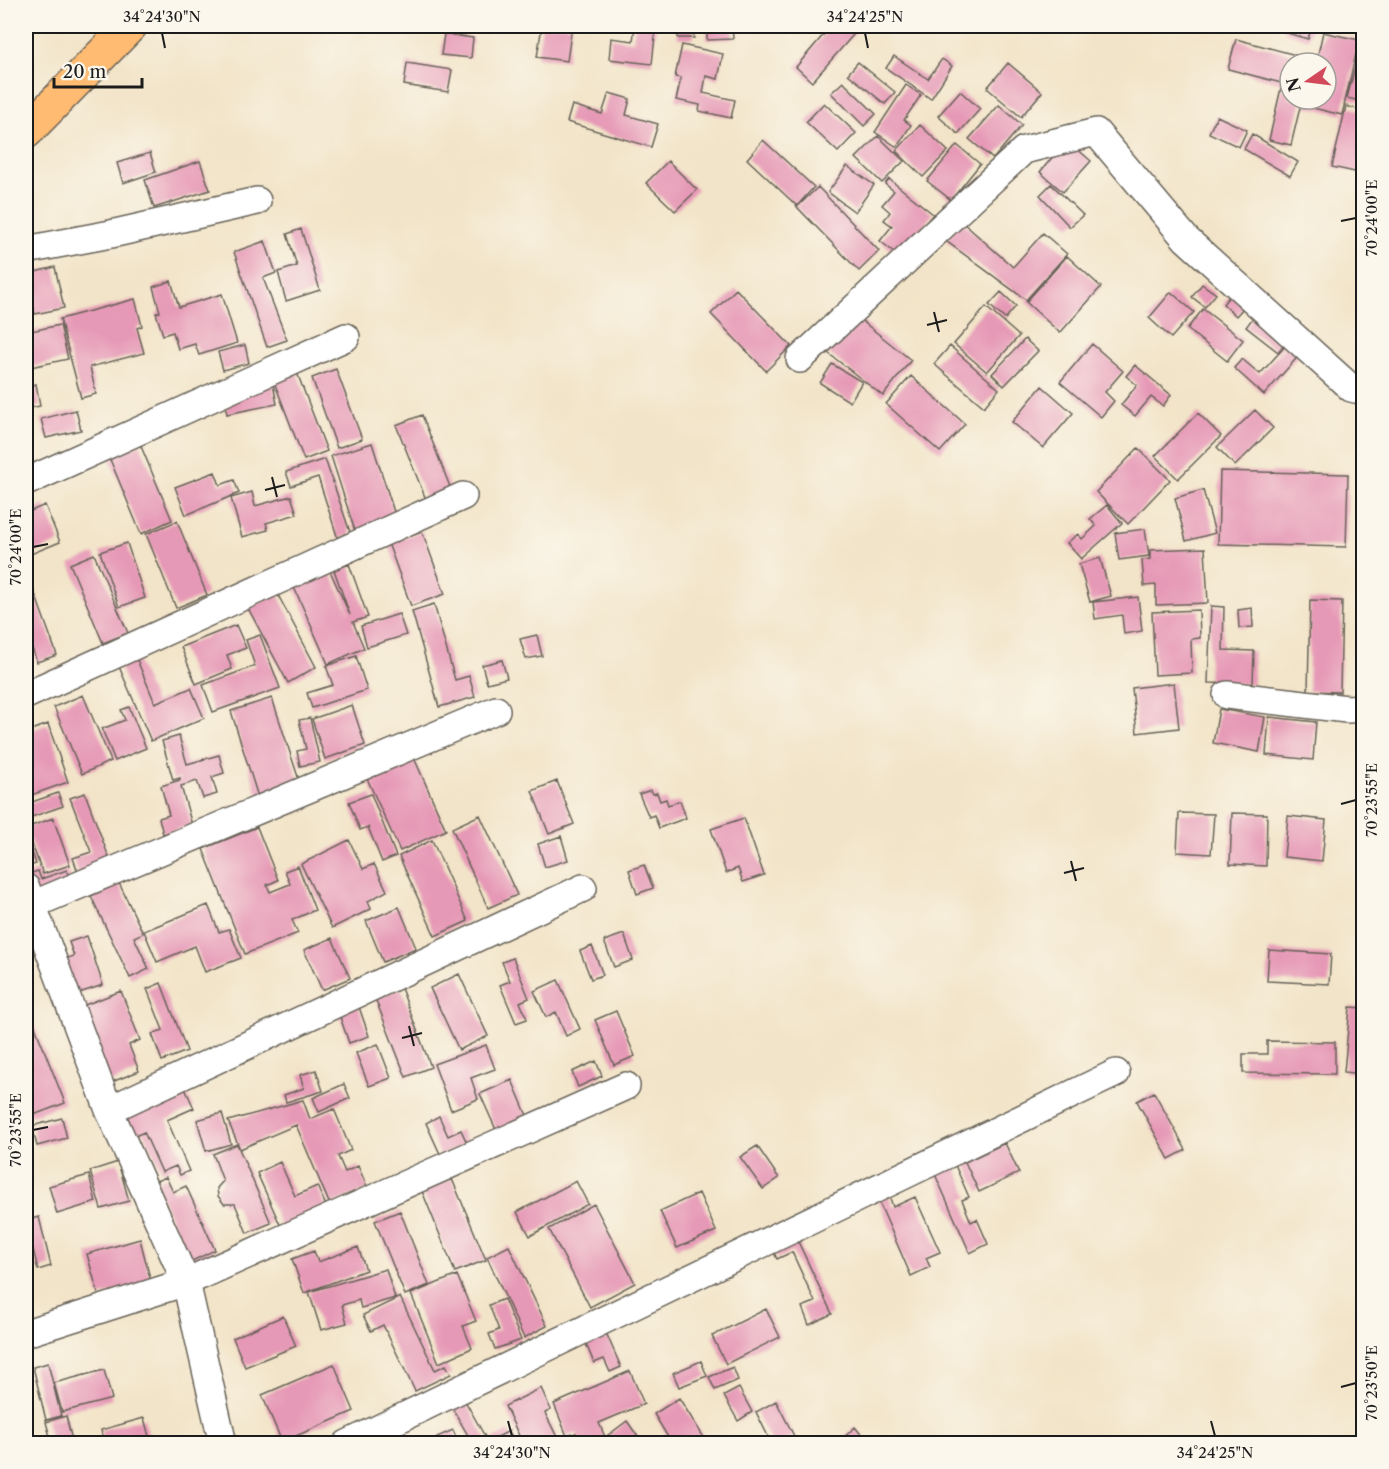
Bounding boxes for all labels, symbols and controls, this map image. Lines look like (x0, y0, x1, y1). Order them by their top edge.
text: 34°24'30"N (123, 7, 201, 26)
text: 34°24'25"N (827, 7, 903, 26)
scale bar (54, 51, 142, 89)
north arrow (1278, 51, 1338, 111)
text: 20 m (63, 61, 107, 83)
text: N (1282, 75, 1305, 94)
text: 70°24'00"E (1362, 179, 1381, 257)
text: 70°24'00"E (6, 508, 25, 586)
text: 70°23'55"E (1362, 763, 1381, 837)
text: 70°23'55"E (6, 1093, 25, 1167)
text: 70°23'50"E (1362, 1345, 1381, 1421)
text: 34°24'30"N (473, 1443, 551, 1462)
text: 34°24'25"N (1177, 1443, 1253, 1462)

